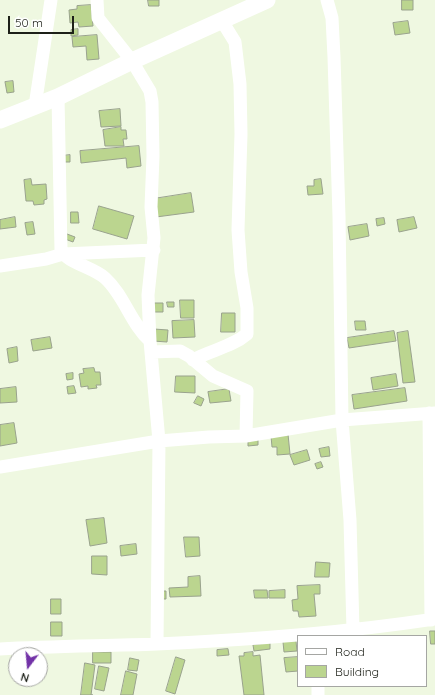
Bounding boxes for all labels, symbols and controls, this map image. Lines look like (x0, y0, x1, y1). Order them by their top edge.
scale bar (10, 8, 76, 34)
text: 50 m (15, 15, 43, 30)
legend (297, 635, 427, 687)
text: Road (335, 644, 365, 659)
north arrow (8, 647, 48, 687)
text: Building (335, 664, 379, 679)
text: N (19, 670, 31, 685)

